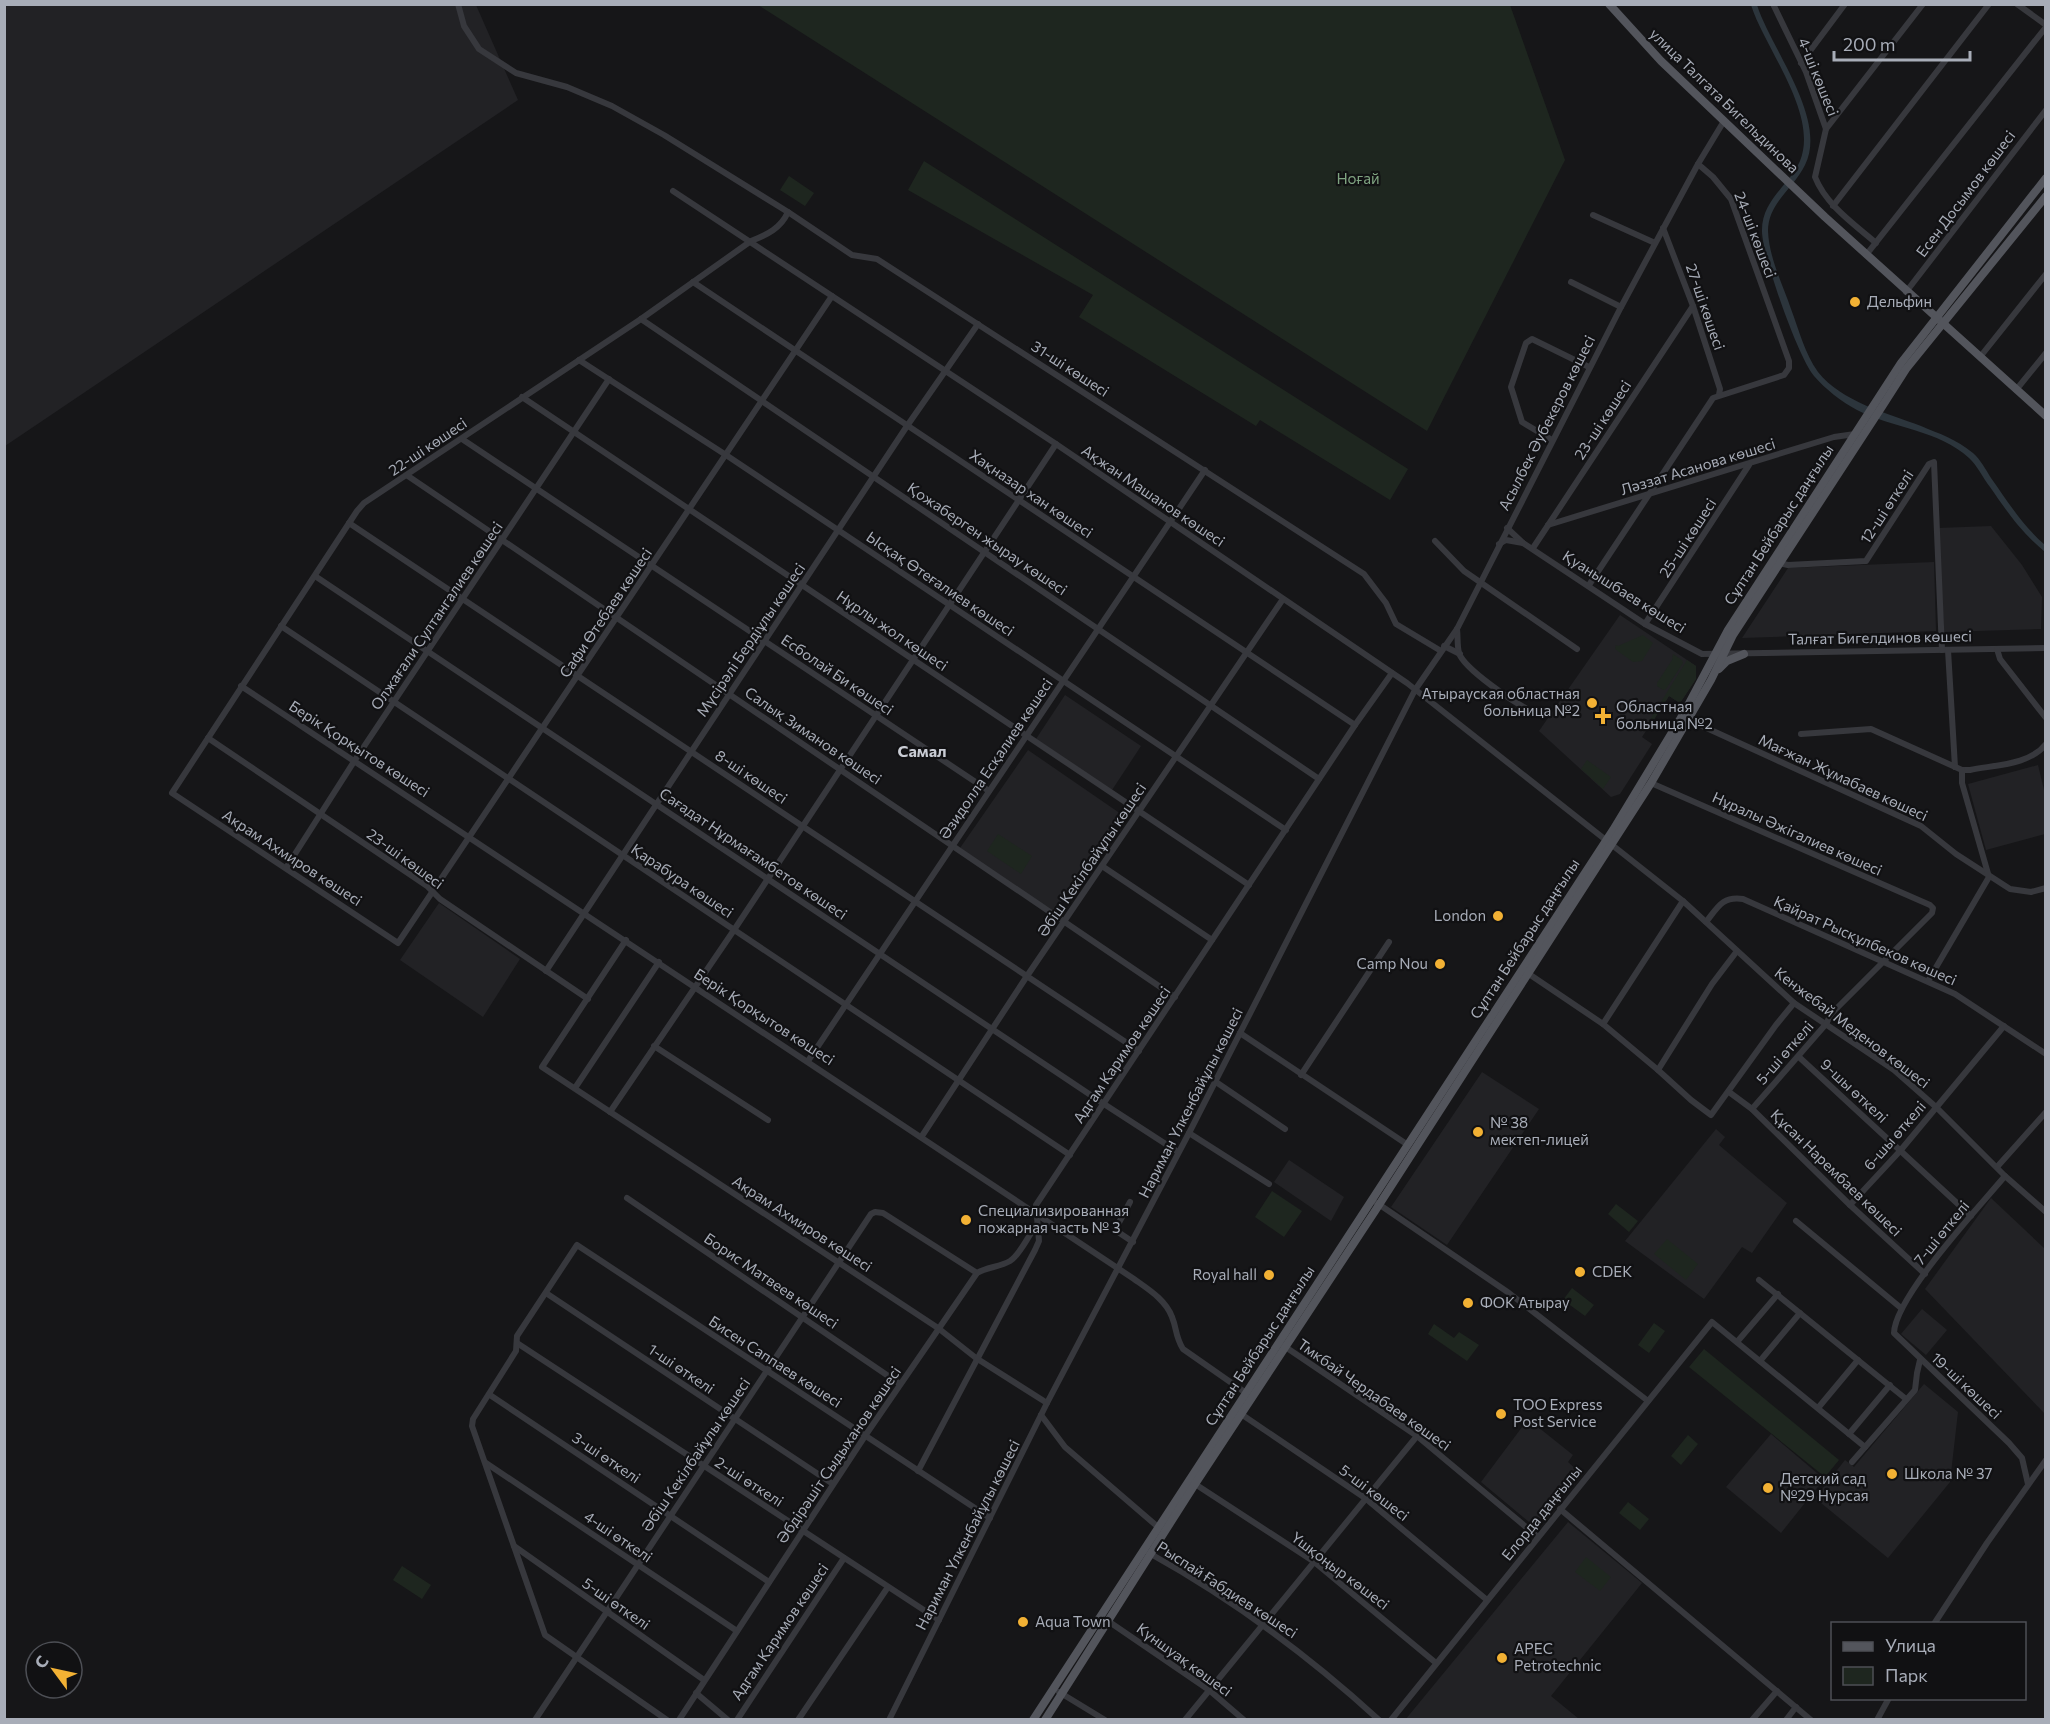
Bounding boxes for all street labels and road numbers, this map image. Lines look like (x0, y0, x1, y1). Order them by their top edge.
street label: улица Талгата Бигельдинова (1646, 24, 1803, 176)
street label: 4-ші көшесі (1795, 35, 1843, 118)
street label: Есен Досымов көшесі (1912, 127, 2019, 260)
street label: 24-ші көшесі (1731, 189, 1781, 280)
street label: 27-ші көшесі (1683, 261, 1729, 352)
street label: Асылбек Әубекеров көшесі (1494, 332, 1598, 513)
street label: 31-ші көшесі (1028, 336, 1113, 400)
street label: 23-ші көшесі (1570, 377, 1634, 462)
street label: 22-ші көшесі (385, 413, 470, 479)
street label: Ләззат Асанова көшесі (1618, 434, 1777, 498)
street label: Ақжан Машанов көшесі (1079, 441, 1229, 550)
street label: Сұлтан Бейбарыс даңғылы (1720, 441, 1837, 608)
street label: Хақназар хан көшесі (966, 445, 1097, 541)
street label: 12-ші өткелі (1856, 466, 1917, 547)
street label: Қожаберген жырау көшесі (904, 478, 1071, 598)
street label: 25-ші көшесі (1655, 494, 1719, 580)
street label: Олжағали Султангалиев көшесі (366, 518, 506, 713)
street label: Ысқақ Өтеғалиев көшесі (863, 527, 1018, 639)
street label: Сафи Өтебаев көшесі (555, 544, 655, 681)
street label: Қуанышбаев көшесі (1560, 546, 1689, 636)
street label: Мүсірәлі Бердіұлы көшесі (692, 559, 808, 720)
street label: Нұрлы жол көшесі (833, 586, 952, 674)
street label: Талғат Бигелдинов көшесі (1788, 626, 1972, 648)
street label: Есболай Би көшесі (778, 630, 897, 718)
street label: Әзидолла Есқалиев көшесі (935, 675, 1056, 842)
street label: Салық Зиманов көшесі (742, 683, 885, 788)
street label: Берік Қорқытов көшесі (286, 696, 433, 800)
street label: Мағжан Жұмабаев көшесі (1756, 730, 1931, 824)
street label: 8-шi көшесi (712, 746, 791, 807)
street label: Әбіш Кекілбайұлы көшесі (1033, 779, 1149, 940)
street label: Сағадат Нұрмағамбетов көшесі (656, 784, 851, 923)
street label: Нұралы Әжiгалиев көшесi (1710, 787, 1885, 879)
street label: Акрам Ахмиров көшесі (219, 805, 366, 909)
street label: 23-шi көшесi (364, 824, 448, 892)
street label: Қарабура көшесі (628, 839, 737, 921)
street label: Сұлтан Бейбарыс даңғылы (1466, 855, 1583, 1022)
street label: Қайрат Рысқұлбеков көшесі (1771, 892, 1960, 989)
street label: Кенжебай Меденов көшесі (1772, 963, 1934, 1091)
street label: Берік Қорқытов көшесі (691, 964, 838, 1068)
street label: Адгам Каримов көшесі (1069, 983, 1174, 1126)
street label: Нариман Үлкенбайұлы көшесі (1134, 1004, 1246, 1201)
street label: 5-ші өткелі (1752, 1017, 1817, 1088)
street label: 9-шы өткелі (1817, 1054, 1892, 1126)
street label: 6-шы өткелі (1859, 1097, 1929, 1174)
street label: Құсан Нарембаев көшесі (1768, 1105, 1906, 1240)
street label: Акрам Ахмиров көшесі (729, 1171, 876, 1275)
street label: 7-ші өткелі (1910, 1197, 1973, 1268)
street label: Борис Матвеев көшесі (701, 1229, 842, 1332)
street label: Сұлтан Бейбарыс даңғылы (1201, 1262, 1318, 1429)
street label: Бисен Саппаев көшесі (706, 1311, 845, 1411)
street label: Тмкбай Чердабаев көшесі (1295, 1334, 1455, 1454)
street label: 1-ші өткелі (645, 1339, 718, 1397)
street label: 19-ші көшесі (1928, 1348, 2005, 1422)
street label: Әбдірәшіт Сыдыханов көшесі (772, 1363, 904, 1546)
street label: Әбіш Кекілбайұлы көшесі (637, 1374, 753, 1535)
street label: 3-ші өткелі (569, 1428, 644, 1486)
street label: Нариман Үлкенбайұлы көшесі (911, 1436, 1023, 1633)
street label: 2-ші өткелі (712, 1452, 787, 1510)
street label: 5-ші көшесі (1336, 1460, 1413, 1524)
street label: Елорда даңғылы (1497, 1461, 1585, 1564)
street label: 4-ші өткелі (581, 1507, 656, 1566)
street label: Үшқоңыр көшесі (1288, 1527, 1393, 1613)
street label: Рыспай Ғабдиев көшесі (1154, 1537, 1301, 1641)
street label: Адгам Каримов көшесі (727, 1560, 832, 1703)
street label: 5-ші өткелі (579, 1573, 654, 1633)
street label: Күншуақ көшесі (1133, 1619, 1236, 1700)

